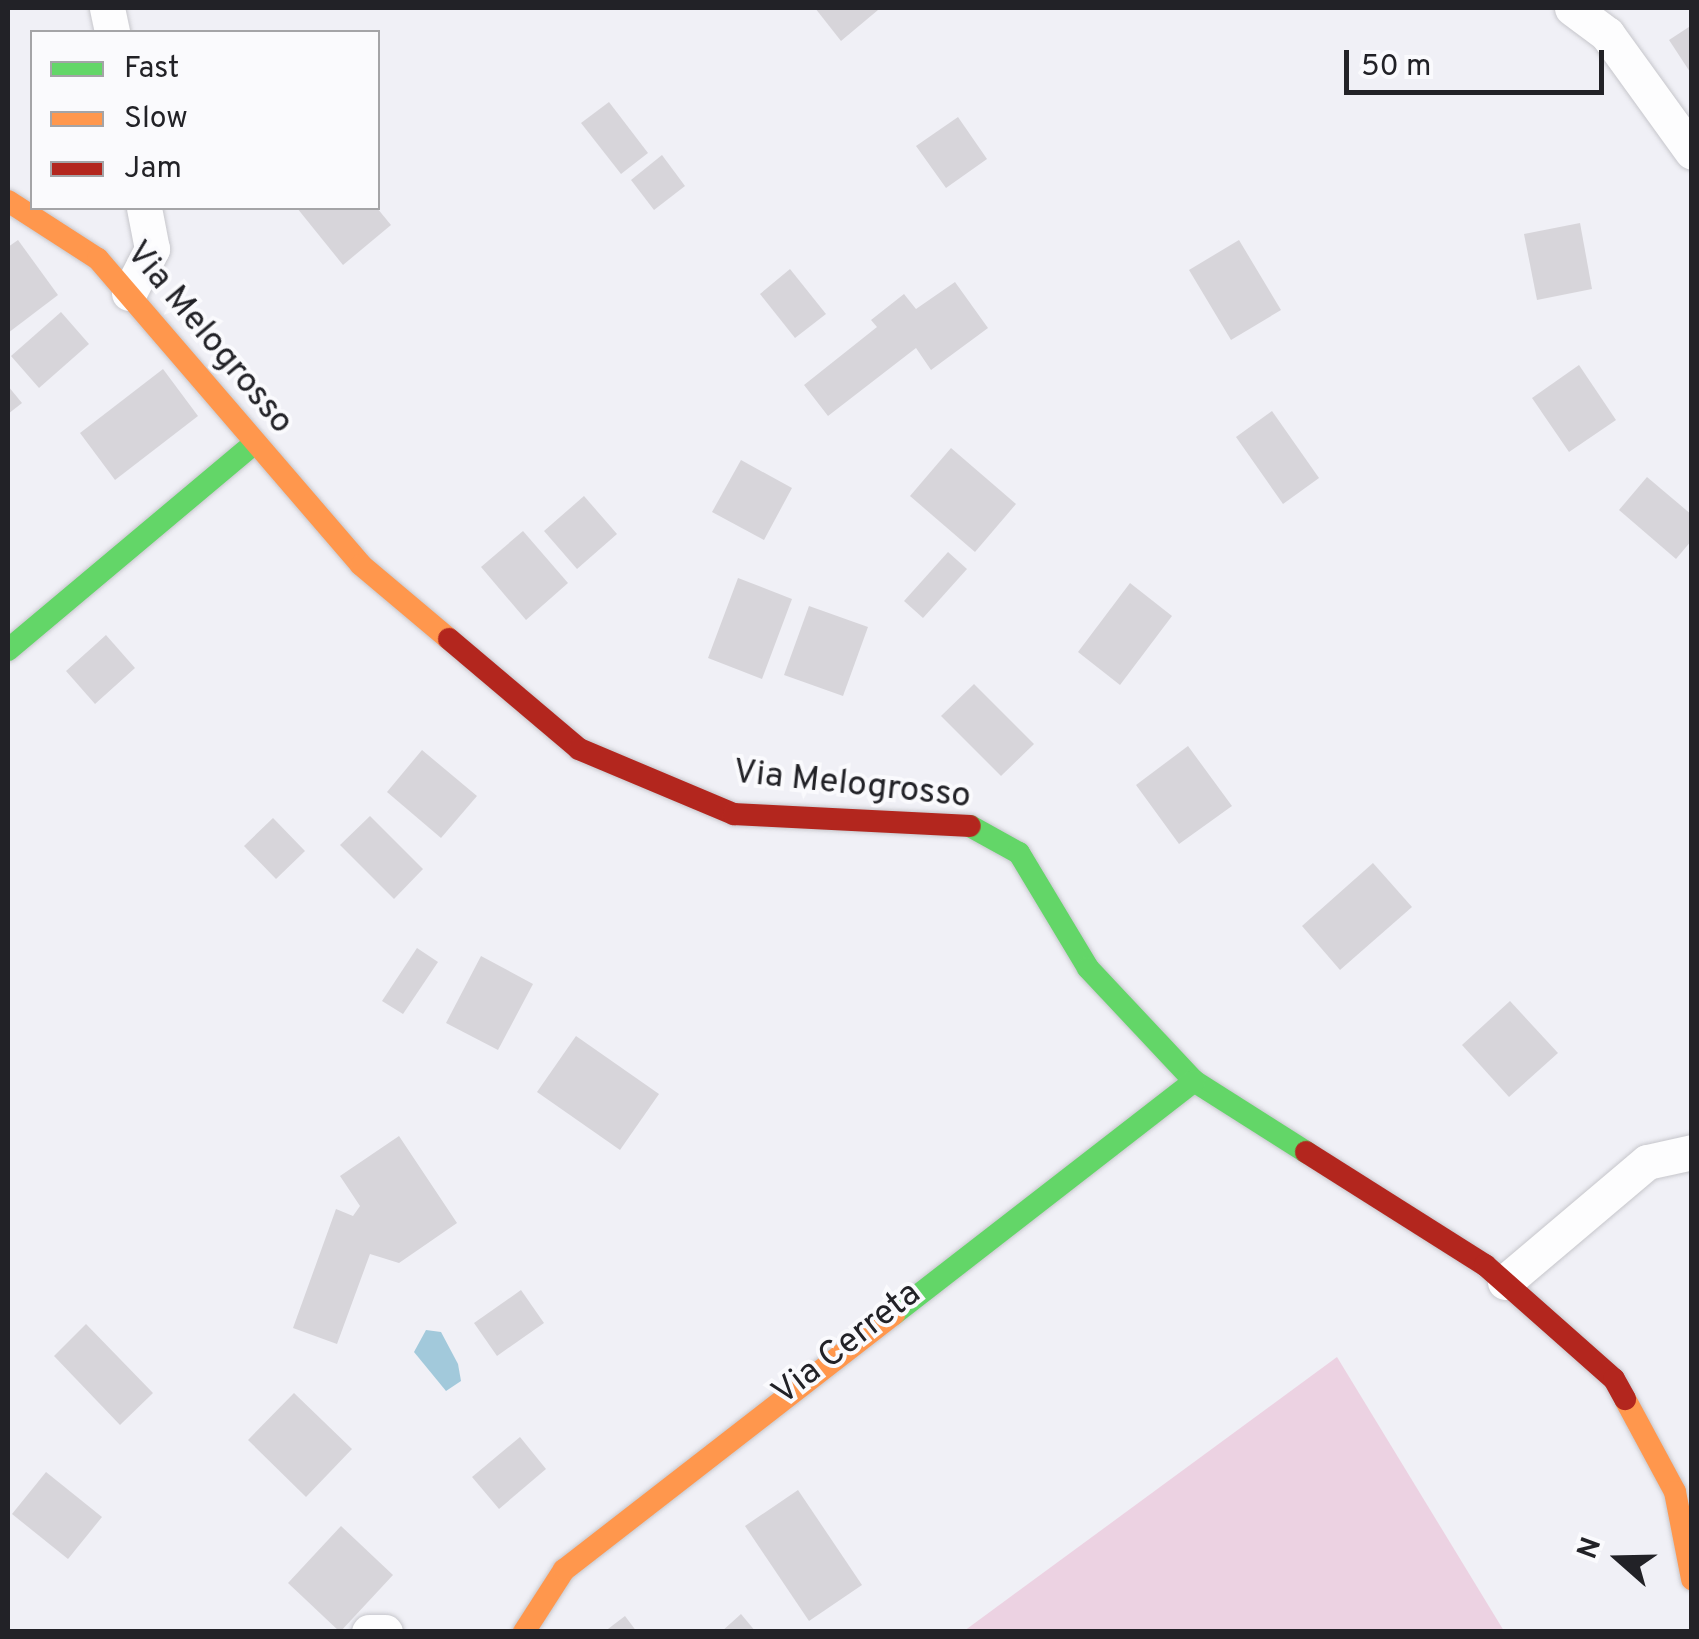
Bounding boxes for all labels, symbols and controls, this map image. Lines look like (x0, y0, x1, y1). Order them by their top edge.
legend (30, 30, 380, 210)
scale bar (1349, 30, 1609, 92)
text: 50 m (1361, 49, 1431, 86)
text: Fast (124, 51, 179, 88)
text: Slow (124, 101, 188, 138)
text: Jam (124, 151, 182, 188)
street label: Via Melogrosso (116, 233, 302, 443)
street label: Via Melogrosso (731, 752, 973, 818)
street label: Via Cerreta (765, 1273, 929, 1415)
north arrow (1569, 1509, 1669, 1609)
text: N (1570, 1533, 1611, 1564)

